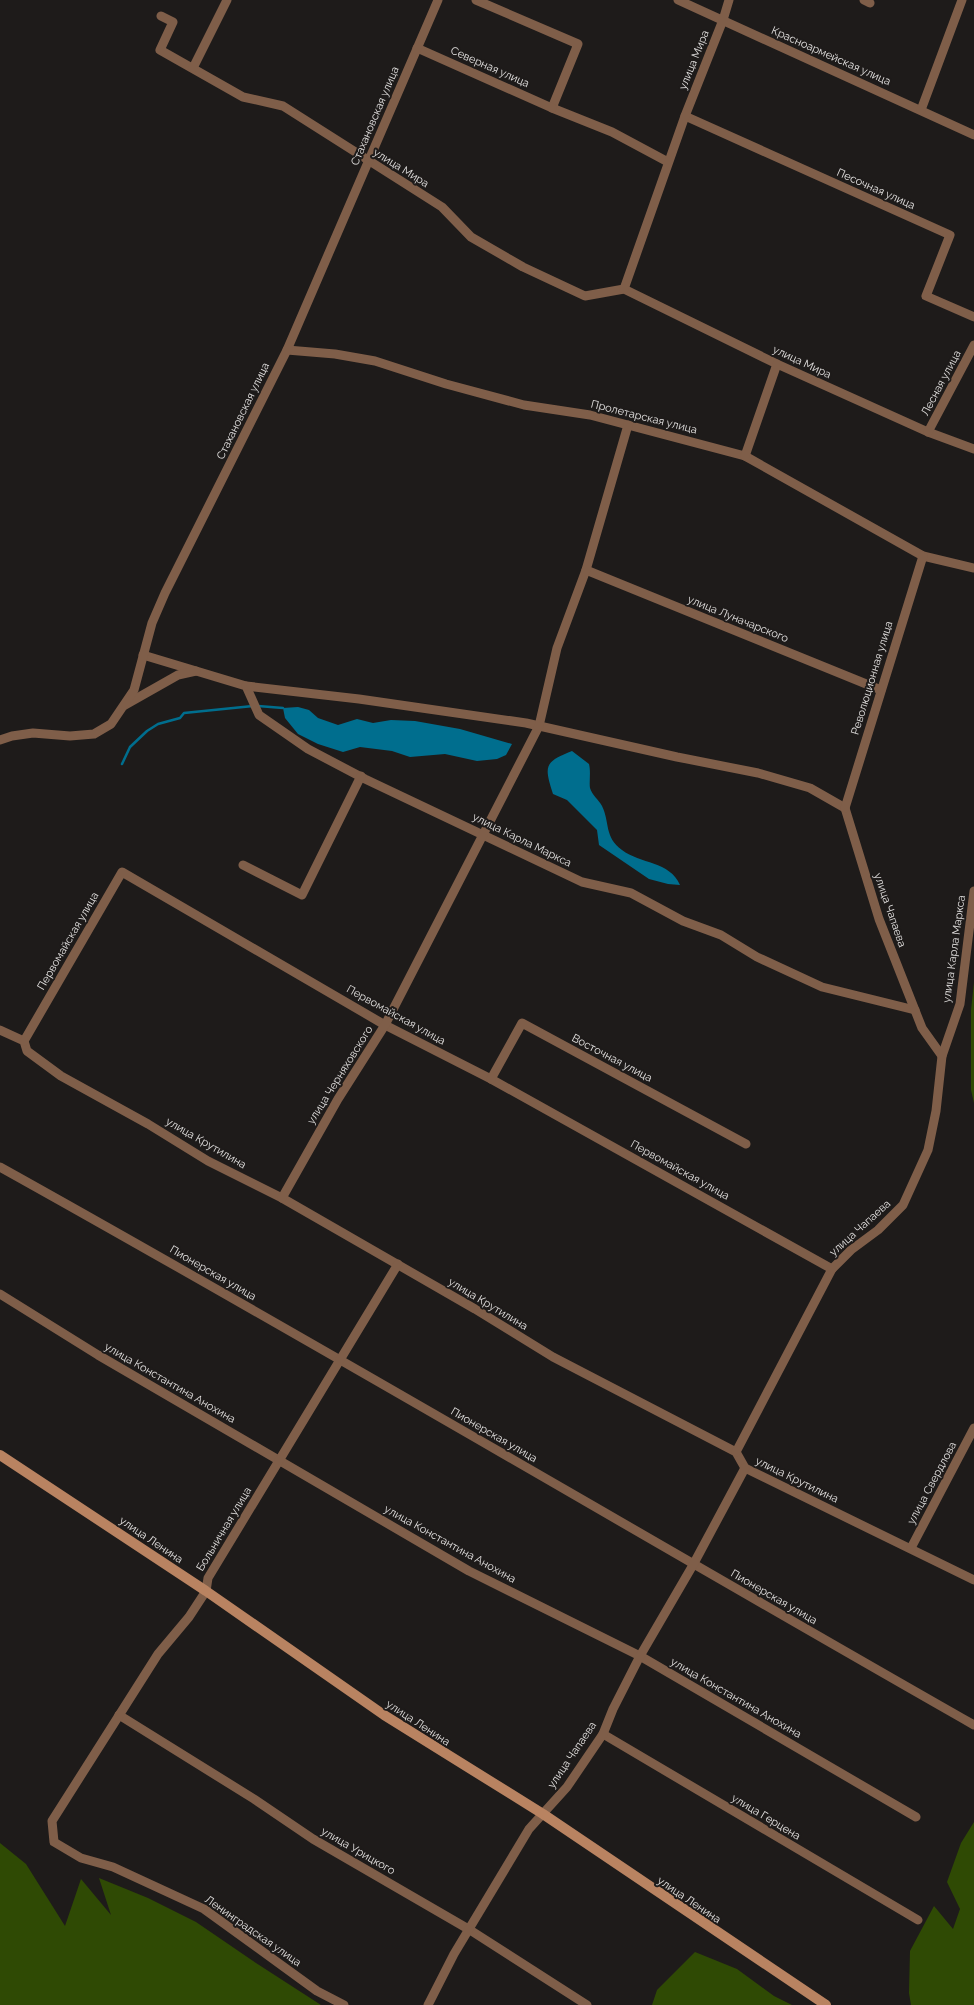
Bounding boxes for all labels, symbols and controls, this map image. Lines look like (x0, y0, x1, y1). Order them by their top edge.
street label: Красноармейская улица (769, 24, 893, 88)
street label: улица Мира (676, 28, 712, 92)
street label: Северная улица (449, 44, 531, 90)
street label: Стахановская улица (348, 65, 402, 167)
street label: улица Мира (371, 146, 431, 190)
street label: Песочная улица (835, 166, 917, 212)
street label: улица Мира (771, 343, 833, 381)
street label: Лесная улица (918, 348, 964, 418)
street label: Стахановская улица (214, 360, 272, 462)
street label: Пролетарская улица (590, 398, 698, 436)
street label: улица Луначарского (686, 593, 791, 645)
street label: Революционная улица (849, 620, 895, 736)
street label: улица Карла Маркса (470, 810, 574, 870)
street label: улица Чапаева (871, 871, 909, 949)
street label: Первомайская улица (35, 890, 101, 992)
street label: улица Карла Маркса (940, 894, 968, 1004)
street label: Первомайская улица (344, 982, 448, 1048)
street label: улица Черняховского (304, 1023, 376, 1127)
street label: Восточная улица (570, 1031, 654, 1085)
street label: улица Крутилина (164, 1115, 248, 1171)
street label: Первомайская улица (628, 1137, 732, 1203)
street label: улица Чапаева (827, 1197, 893, 1259)
street label: Пионерская улица (167, 1243, 259, 1303)
street label: улица Крутилина (446, 1275, 530, 1333)
street label: улица Константина Анохина (102, 1340, 238, 1426)
street label: Пионерская улица (448, 1405, 540, 1465)
street label: улица Свердлова (905, 1439, 959, 1527)
street label: улица Крутилина (754, 1454, 840, 1506)
street label: Больничная улица (194, 1485, 254, 1573)
street label: улица Константина Анохина (382, 1502, 518, 1586)
street label: улица Ленина (117, 1514, 185, 1566)
street label: Пионерская улица (728, 1567, 820, 1627)
street label: улица Константина Анохина (668, 1655, 804, 1741)
street label: улица Ленина (384, 1697, 452, 1749)
street label: улица Чапаева (545, 1719, 599, 1791)
street label: улица Герцена (729, 1791, 803, 1843)
street label: улица Урицкого (319, 1825, 398, 1878)
street label: улица Ленина (655, 1874, 723, 1926)
street label: Ленинградская улица (202, 1893, 304, 1969)

